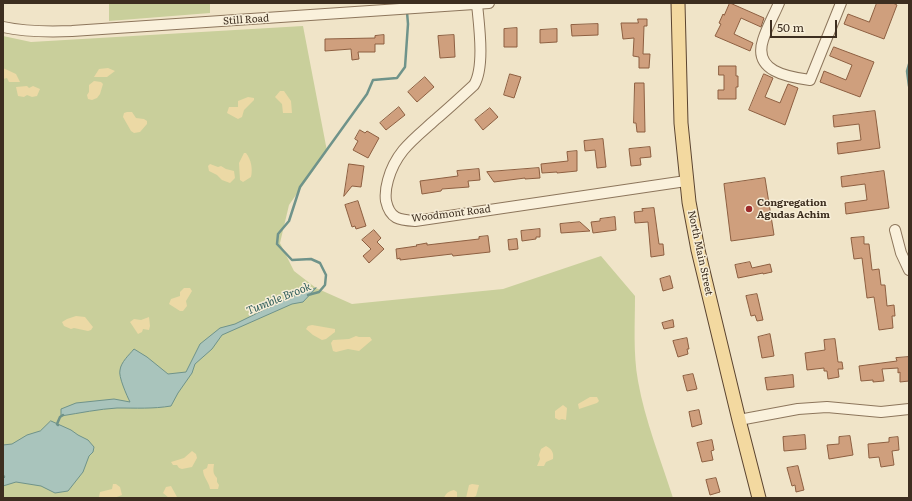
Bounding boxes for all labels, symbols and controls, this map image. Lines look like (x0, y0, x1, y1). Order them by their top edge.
street label: Still Road (223, 12, 269, 28)
scale bar (772, 12, 839, 38)
text: 50 m (777, 18, 804, 36)
place label: Congregation Agudas Achim (757, 197, 830, 220)
street label: Woodmont Road (411, 203, 491, 225)
marker: Congregation Agudas Achim (744, 204, 754, 214)
street label: North Main Street (685, 209, 715, 297)
water label: Tumble Brook (245, 280, 313, 318)

